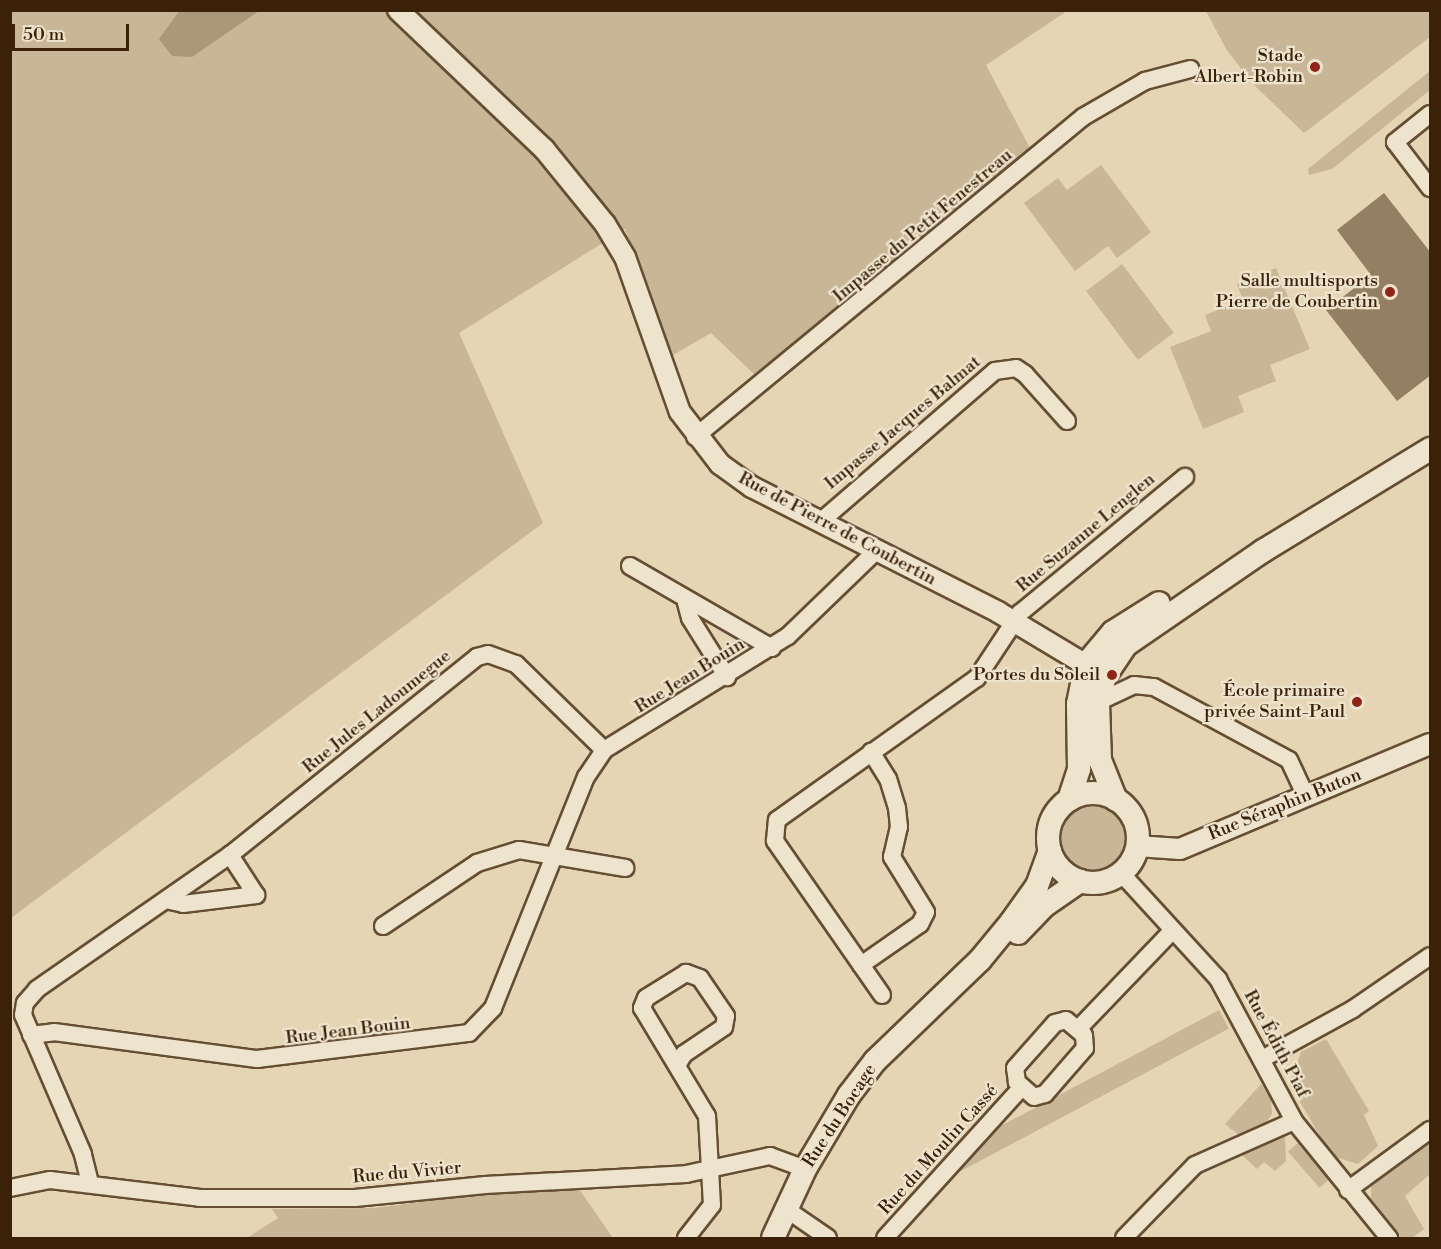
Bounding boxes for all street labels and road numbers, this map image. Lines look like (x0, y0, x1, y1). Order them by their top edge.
street label: Impasse du Petit Fenestreau (829, 145, 1017, 307)
street label: Impasse Jacques Balmat (821, 351, 985, 495)
street label: Rue de Pierre de Coubertin (734, 468, 940, 590)
street label: Rue Suzanne Lenglen (1012, 469, 1160, 597)
street label: Rue Jean Bouin (631, 634, 749, 718)
street label: Rue Jules Ladoumegue (298, 646, 456, 778)
street label: Rue Séraphin Buton (1205, 764, 1365, 846)
street label: Rue Édith Piaf (1239, 986, 1313, 1102)
street label: Rue Jean Bouin (284, 1013, 412, 1049)
street label: Rue du Bocage (799, 1060, 881, 1172)
street label: Rue du Moulin Cassé (875, 1080, 1003, 1220)
street label: Rue du Vivier (352, 1157, 462, 1189)

